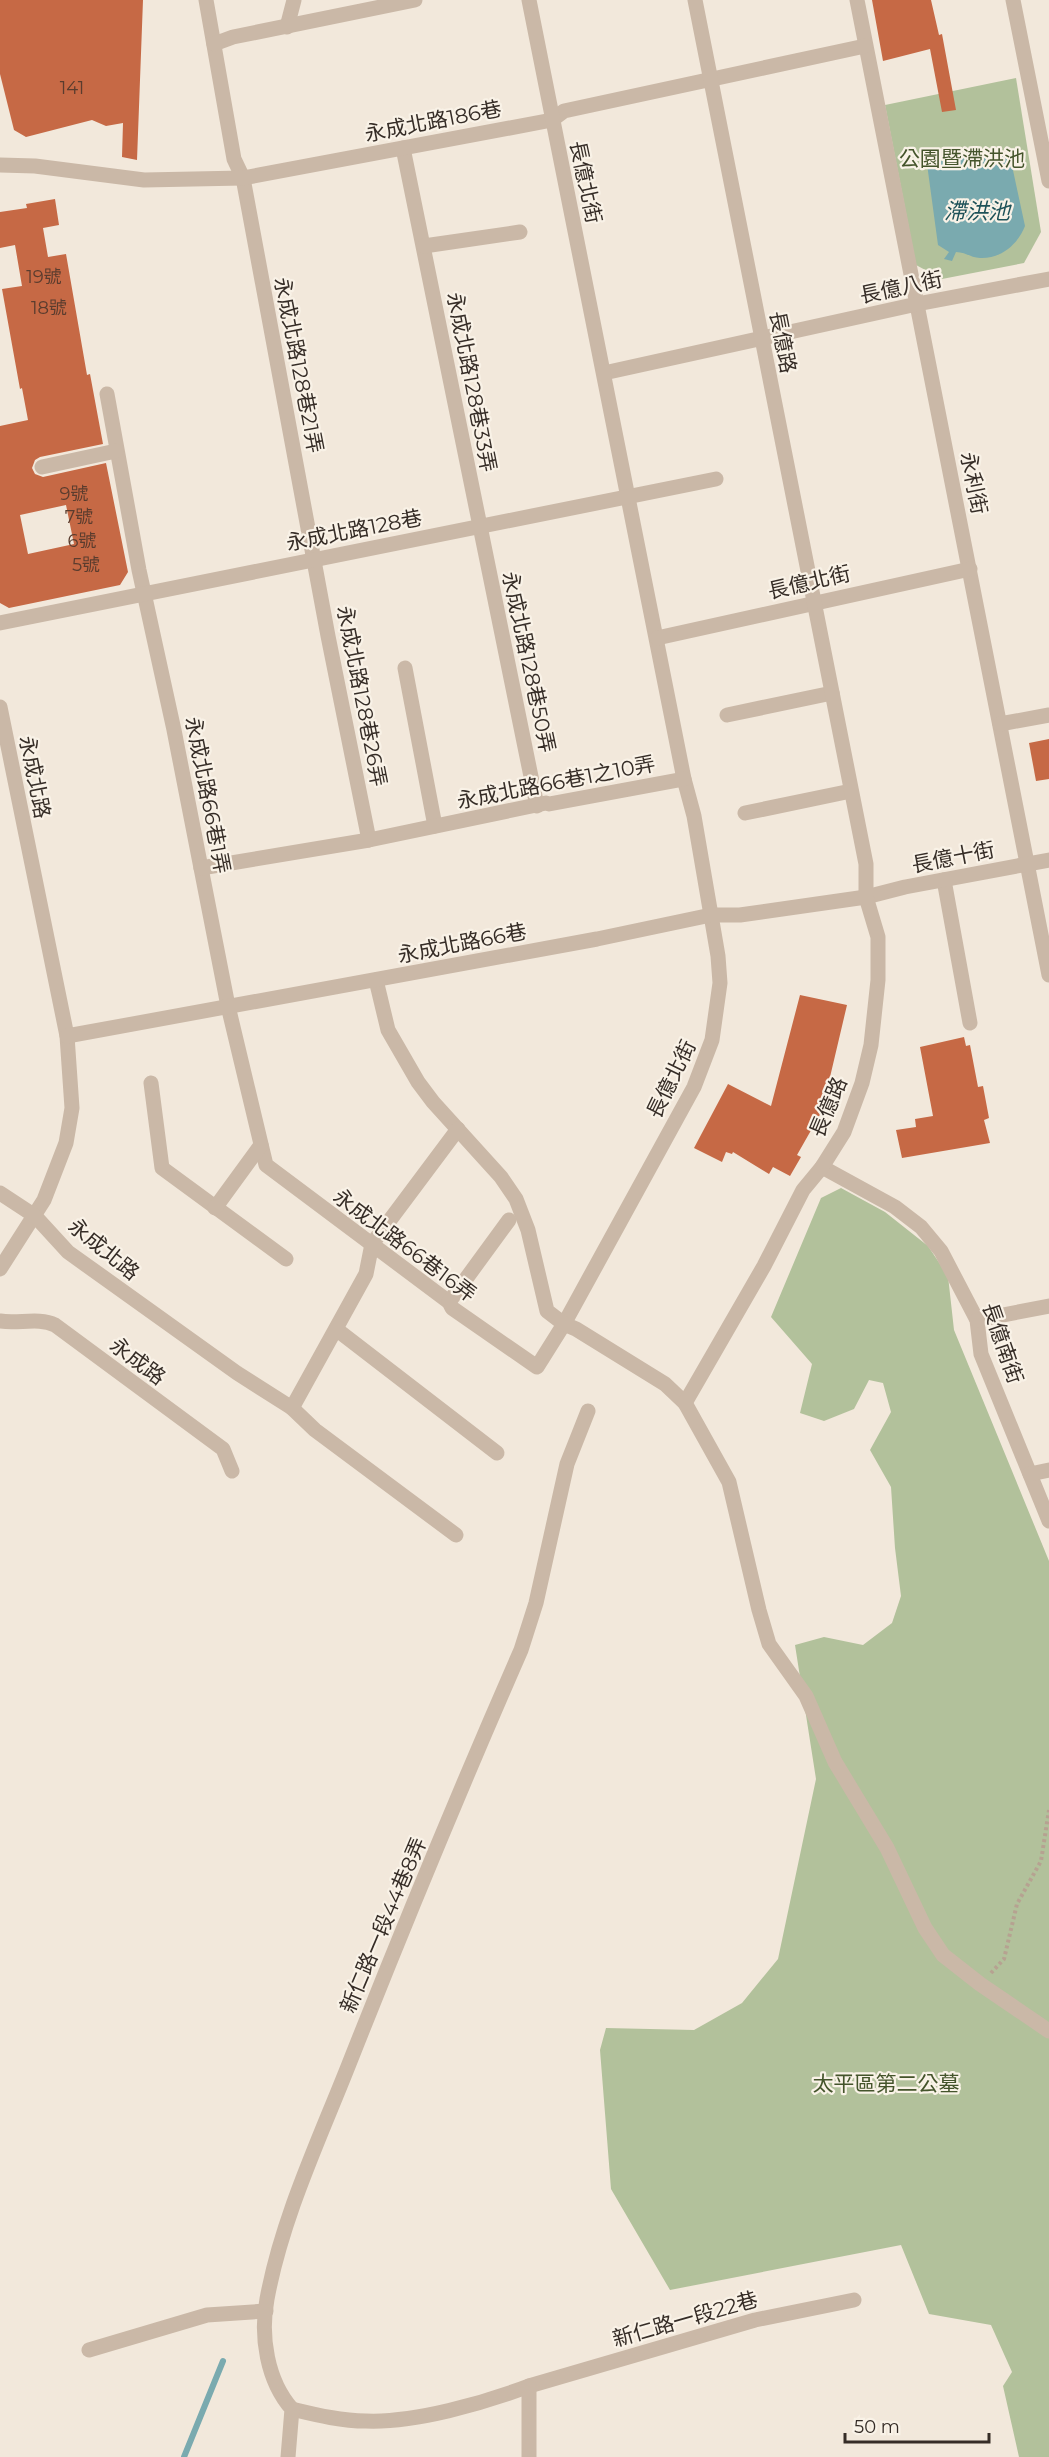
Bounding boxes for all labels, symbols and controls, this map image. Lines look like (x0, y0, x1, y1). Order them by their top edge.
house number: 141 (60, 77, 84, 99)
street label: 永成北路186巷 (362, 95, 504, 147)
street label: 長億北街 (565, 138, 607, 226)
park label: 公園暨滯洪池 (899, 146, 1025, 171)
water label: 滯洪池 (944, 198, 1012, 225)
house number: 19號 (26, 266, 62, 288)
street label: 長億八街 (857, 266, 945, 308)
street label: 永成北路128巷21弄 (270, 275, 328, 455)
street label: 永成北路128巷33弄 (442, 290, 502, 474)
house number: 18號 (31, 297, 67, 319)
street label: 長億路 (765, 309, 801, 375)
street label: 永利街 (956, 450, 992, 516)
house number: 9號 (60, 483, 88, 505)
street label: 永成北路128巷 (284, 505, 424, 555)
house number: 7號 (65, 506, 93, 528)
house number: 6號 (68, 530, 96, 552)
house number: 5號 (72, 554, 100, 576)
street label: 長億北街 (765, 560, 853, 604)
street label: 永成北路128巷50弄 (498, 569, 560, 755)
street label: 永成北路128巷26弄 (332, 604, 392, 788)
street label: 永成北路66巷1弄 (181, 714, 235, 876)
street label: 永成北路 (15, 733, 55, 821)
street label: 永成北路66巷1之10弄 (455, 750, 657, 814)
street label: 長億十街 (909, 837, 997, 877)
street label: 永成北路66巷 (396, 918, 528, 968)
street label: 長億北街 (641, 1036, 701, 1122)
street label: 長億路 (804, 1073, 852, 1141)
street label: 永成北路66巷16弄 (329, 1183, 481, 1307)
street label: 永成北路 (63, 1213, 145, 1285)
street label: 長億南街 (978, 1299, 1028, 1387)
street label: 永成路 (105, 1332, 171, 1390)
street label: 新仁路一段44巷8弄 (335, 1834, 431, 2016)
park label: 太平區第二公墓 (813, 2071, 960, 2096)
street label: 新仁路一段22巷 (610, 2286, 760, 2352)
scale bar (845, 2406, 989, 2444)
text: 50 m (854, 2416, 900, 2438)

